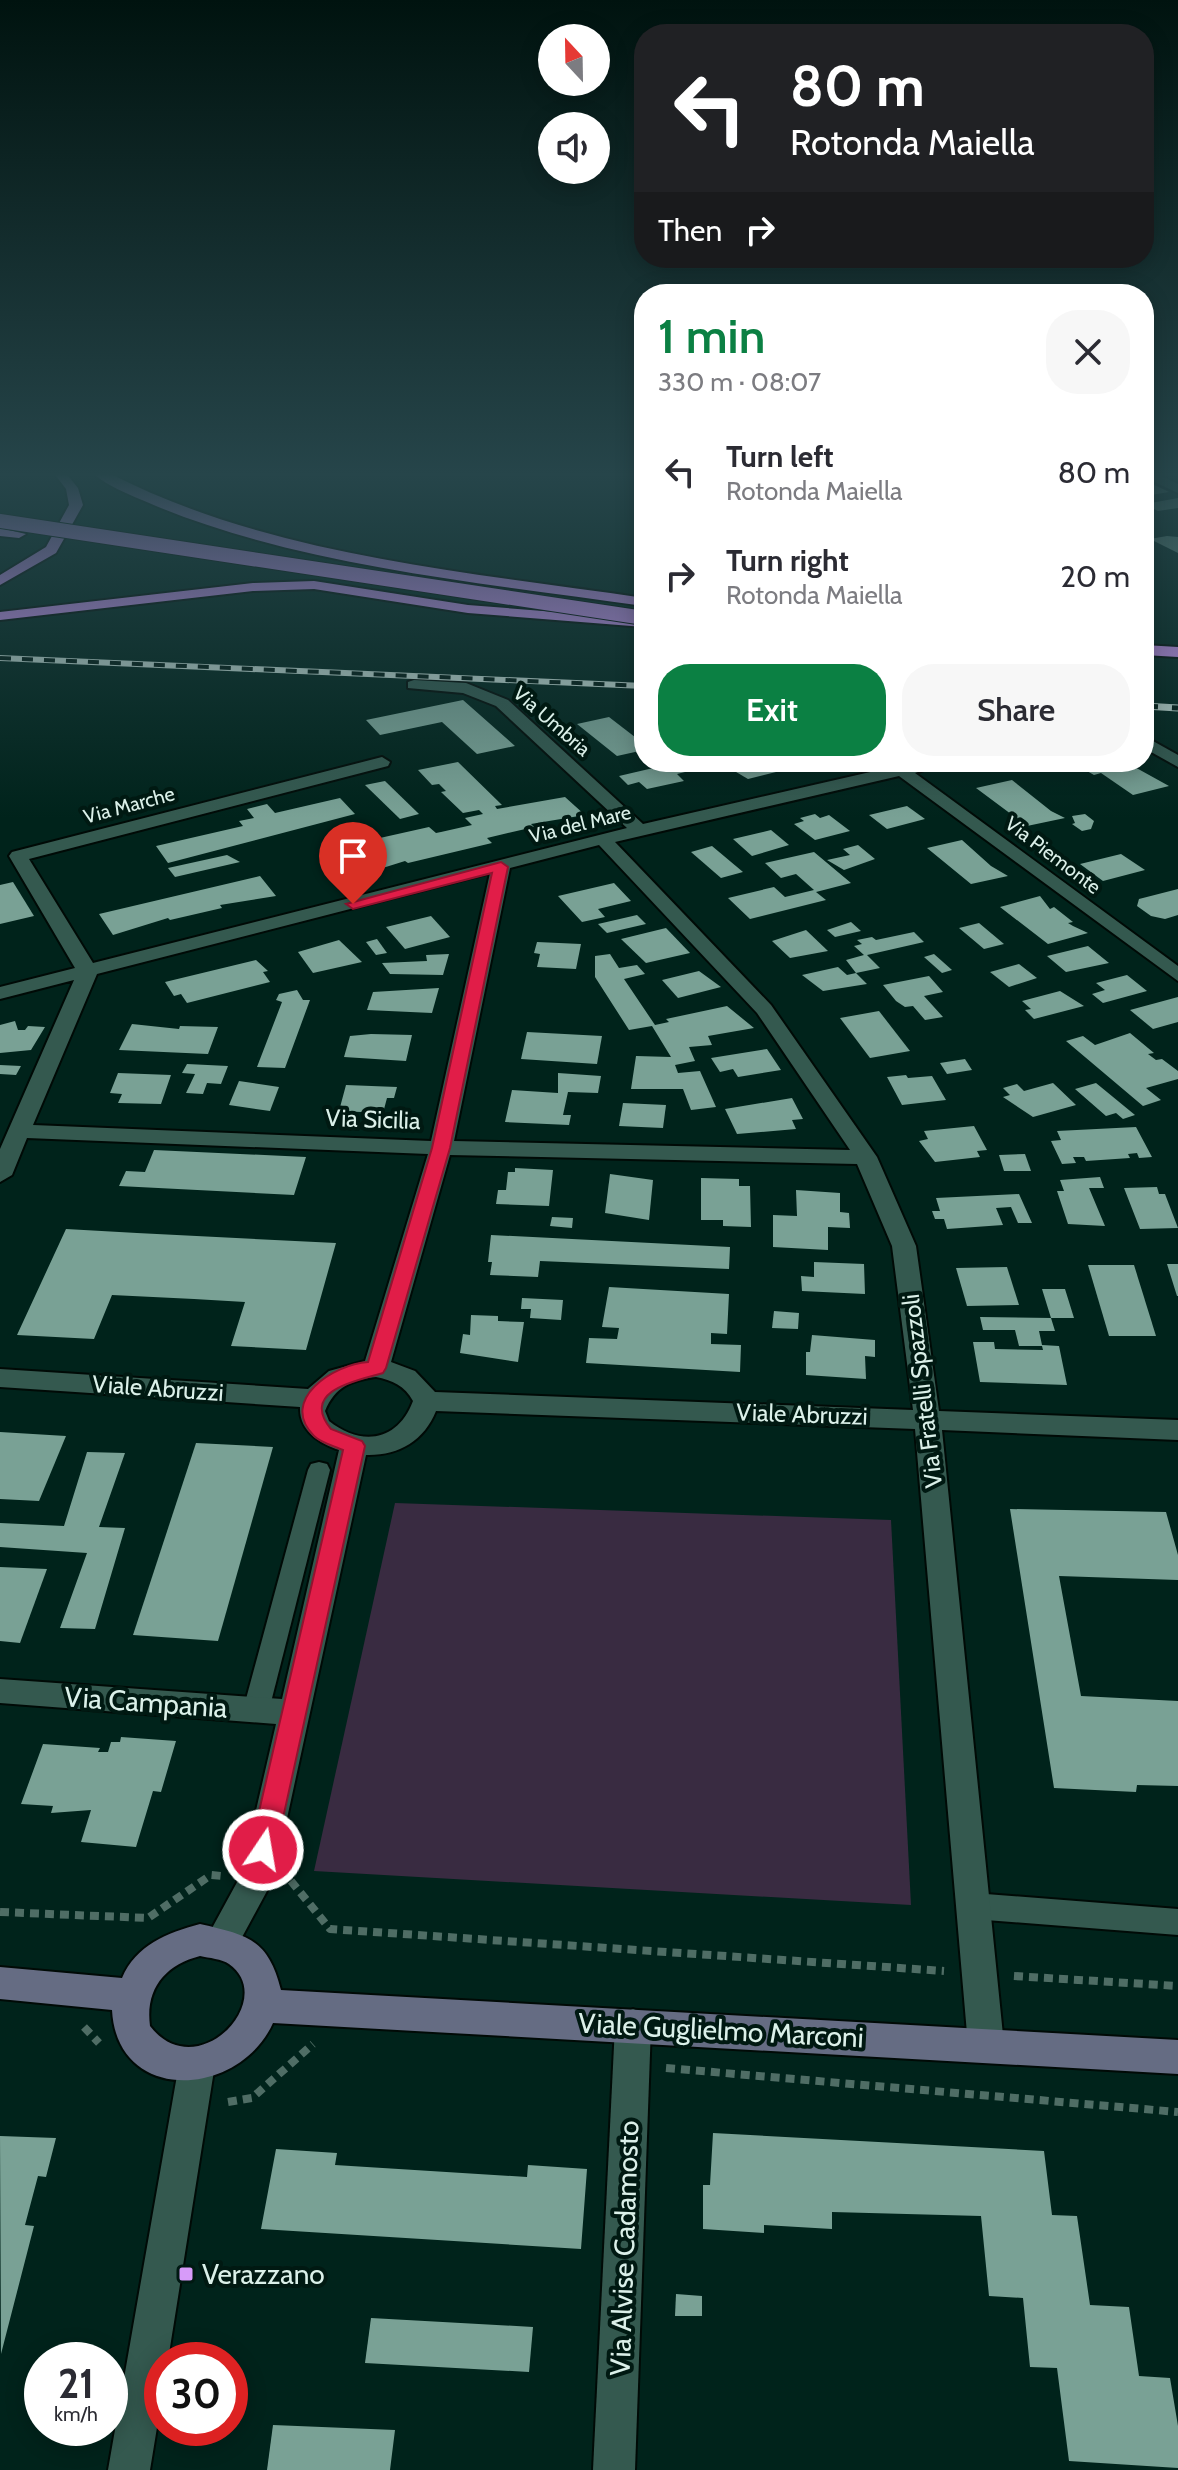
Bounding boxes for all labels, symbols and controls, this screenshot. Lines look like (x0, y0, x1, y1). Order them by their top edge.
north arrow (538, 24, 610, 96)
map controls (538, 24, 610, 184)
text: 80 m (790, 52, 925, 120)
icon: left (658, 56, 762, 160)
button: sound (538, 112, 610, 184)
text: Rotonda Maiella (790, 120, 1034, 164)
icon: right (738, 208, 782, 252)
text: Then (658, 212, 722, 249)
text: 1 min (658, 307, 765, 365)
button: close (1046, 310, 1130, 394)
text: 330 m · 08:07 (658, 366, 821, 398)
text: Turn left (726, 438, 834, 475)
icon: left (658, 450, 702, 494)
text: 80 m (1058, 454, 1130, 491)
text: Rotonda Maiella (726, 475, 903, 507)
text: Turn right (726, 542, 849, 579)
icon: right (658, 554, 702, 598)
text: 20 m (1060, 558, 1130, 595)
text: Rotonda Maiella (726, 579, 903, 611)
button: Exit (658, 664, 886, 756)
button: Share (902, 664, 1130, 756)
street label: Via Umbria (509, 681, 596, 761)
street label: Via Marche (81, 781, 177, 829)
street label: Via del Mare (527, 800, 633, 848)
street label: Via Piemonte (1000, 811, 1106, 899)
pin (319, 822, 387, 904)
icon: arrive (331, 834, 375, 878)
street label: Via Sicilia (325, 1103, 421, 1135)
street label: Via Fratelli Spazzoli (896, 1292, 948, 1490)
street label: Viale Abruzzi (91, 1369, 225, 1407)
street label: Viale Abruzzi (736, 1397, 868, 1431)
street label: Via Campania (63, 1679, 229, 1725)
position arrow (221, 1808, 305, 1892)
street label: Viale Guglielmo Marconi (577, 2006, 865, 2054)
street label: Via Alvise Cadamosto (603, 2120, 645, 2376)
place label: Verazzano (202, 2257, 325, 2291)
marker: Verazzano (177, 2265, 195, 2283)
speed limit sign: 30 (144, 2342, 248, 2446)
text: 21 (58, 2359, 94, 2408)
text: km/h (54, 2402, 98, 2426)

